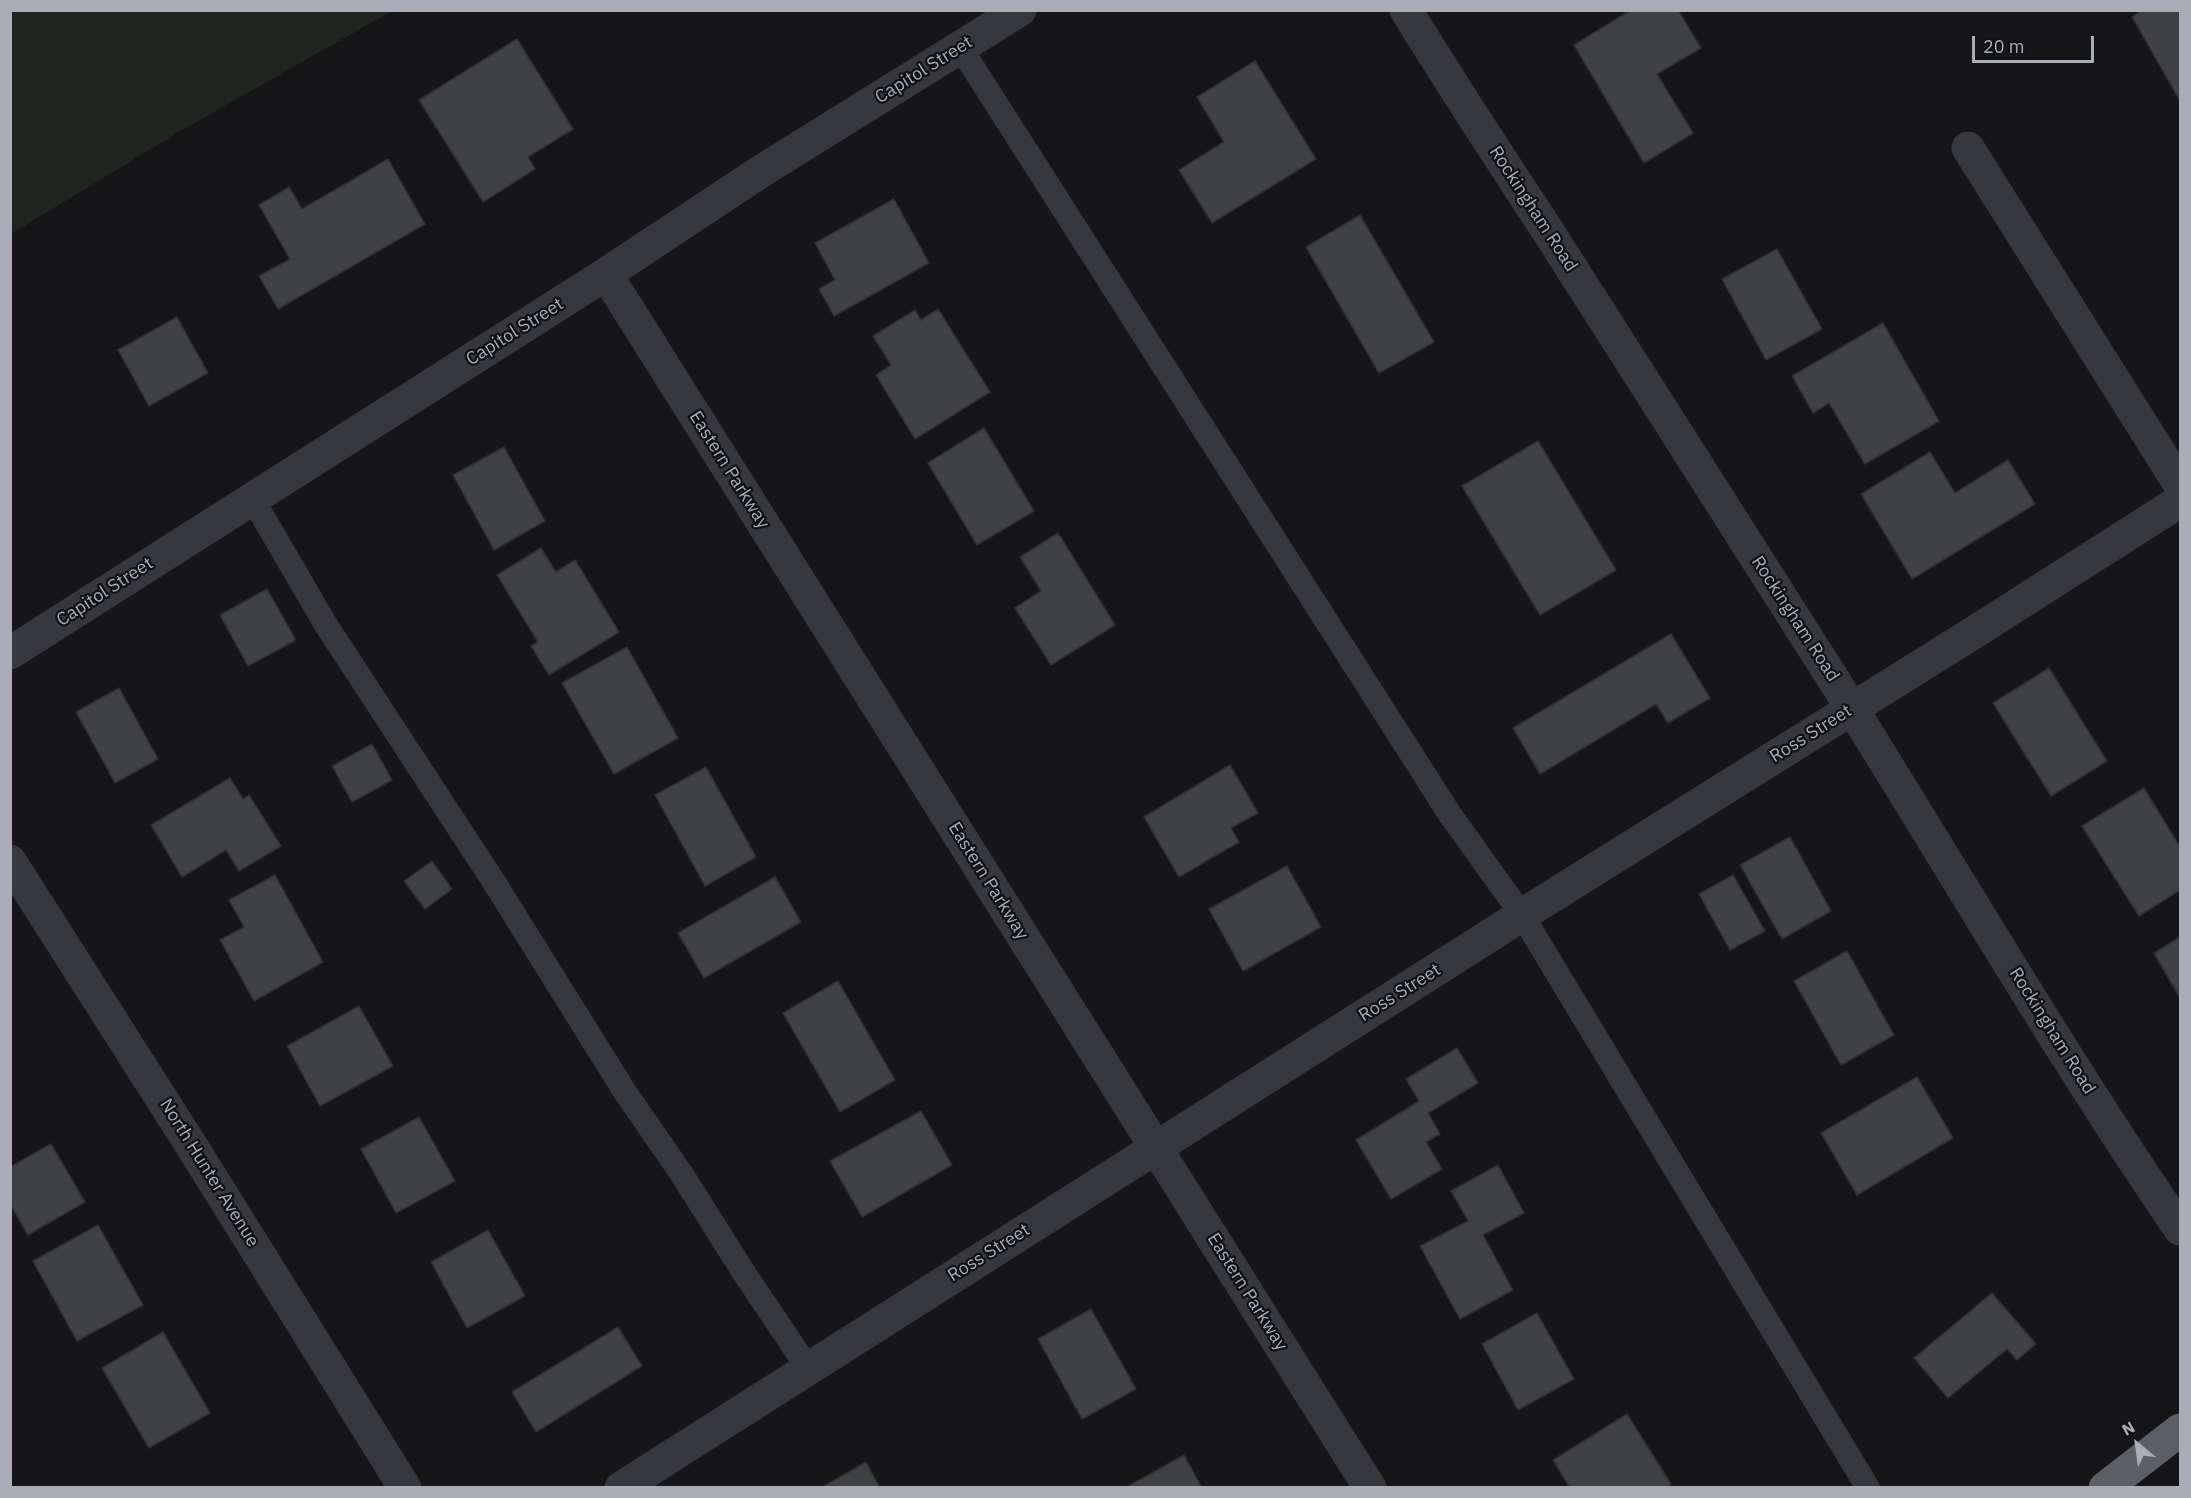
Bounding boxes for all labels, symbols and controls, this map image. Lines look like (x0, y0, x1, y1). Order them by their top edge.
scale bar (1975, 24, 2096, 62)
street label: Capitol Street (871, 32, 977, 108)
text: 20 m (1983, 35, 2025, 58)
street label: Rockingham Road (1484, 142, 1582, 276)
street label: Capitol Street (462, 294, 568, 370)
street label: Eastern Parkway (684, 407, 774, 533)
street label: Rockingham Road (1746, 552, 1844, 686)
street label: Capitol Street (53, 553, 157, 631)
street label: Ross Street (1766, 700, 1856, 768)
street label: Eastern Parkway (943, 818, 1033, 944)
street label: Ross Street (1355, 959, 1445, 1027)
street label: Rockingham Road (2004, 964, 2100, 1098)
street label: North Hunter Avenue (155, 1095, 263, 1251)
street label: Ross Street (944, 1219, 1034, 1287)
street label: Eastern Parkway (1202, 1229, 1292, 1355)
north arrow (2107, 1414, 2167, 1474)
text: N (2118, 1417, 2138, 1440)

